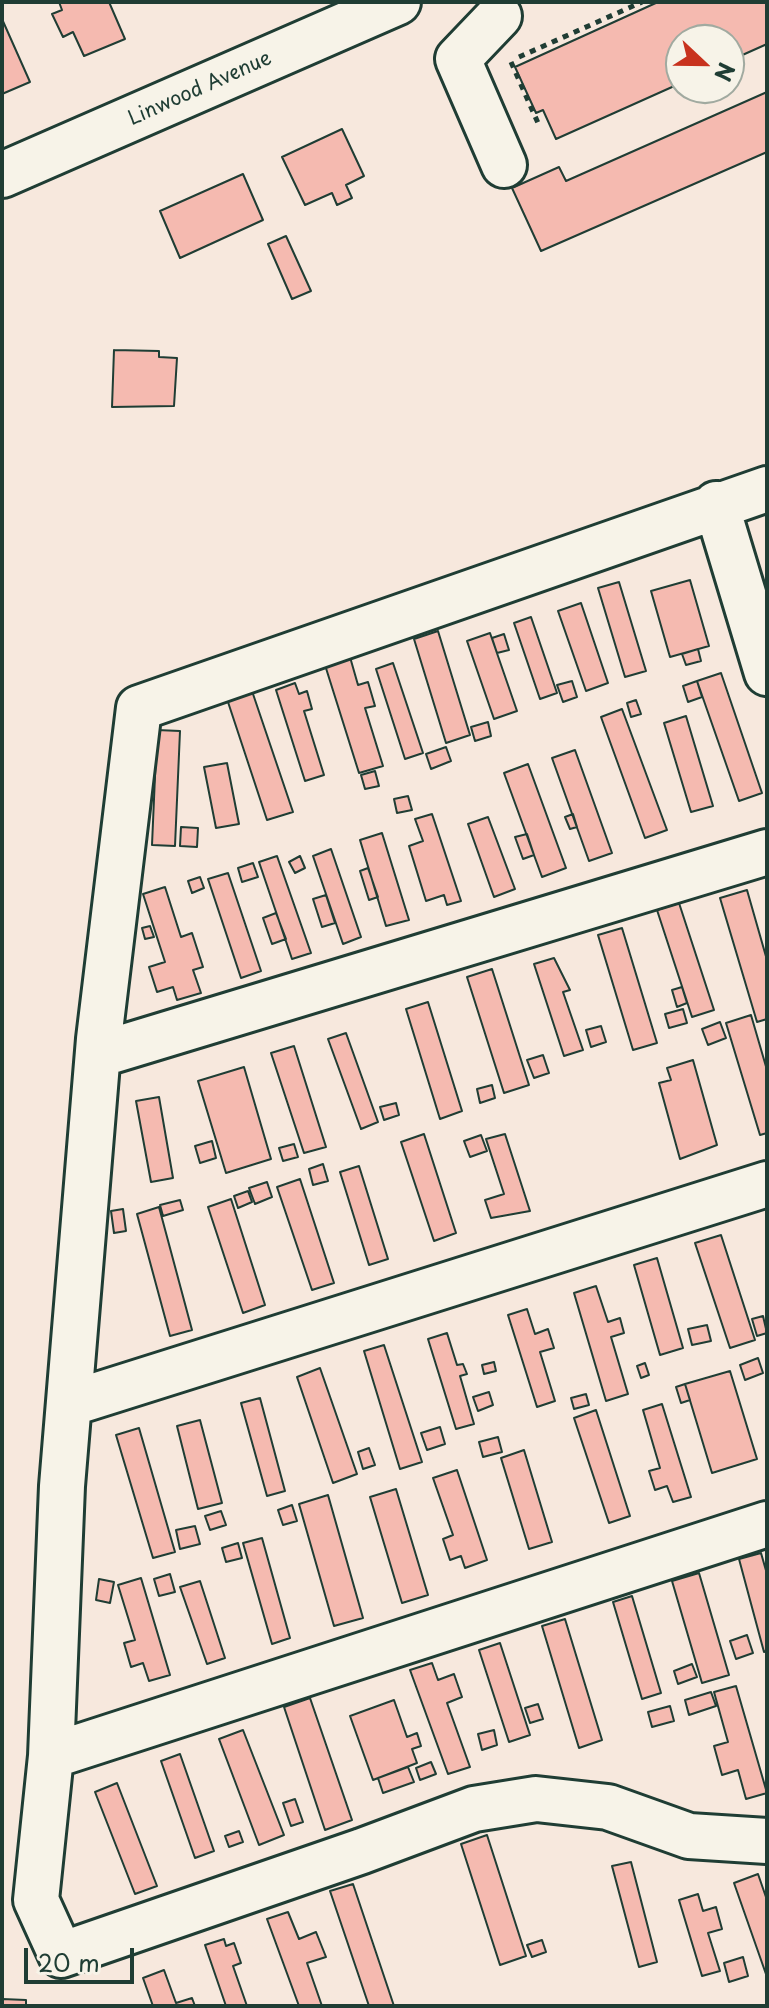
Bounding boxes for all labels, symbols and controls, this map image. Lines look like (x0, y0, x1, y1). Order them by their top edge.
north arrow (665, 24, 745, 104)
street label: Linwood Avenue (125, 47, 275, 131)
text: N (707, 58, 744, 87)
scale bar (28, 1932, 138, 1982)
text: 20 m (38, 1944, 100, 1980)

